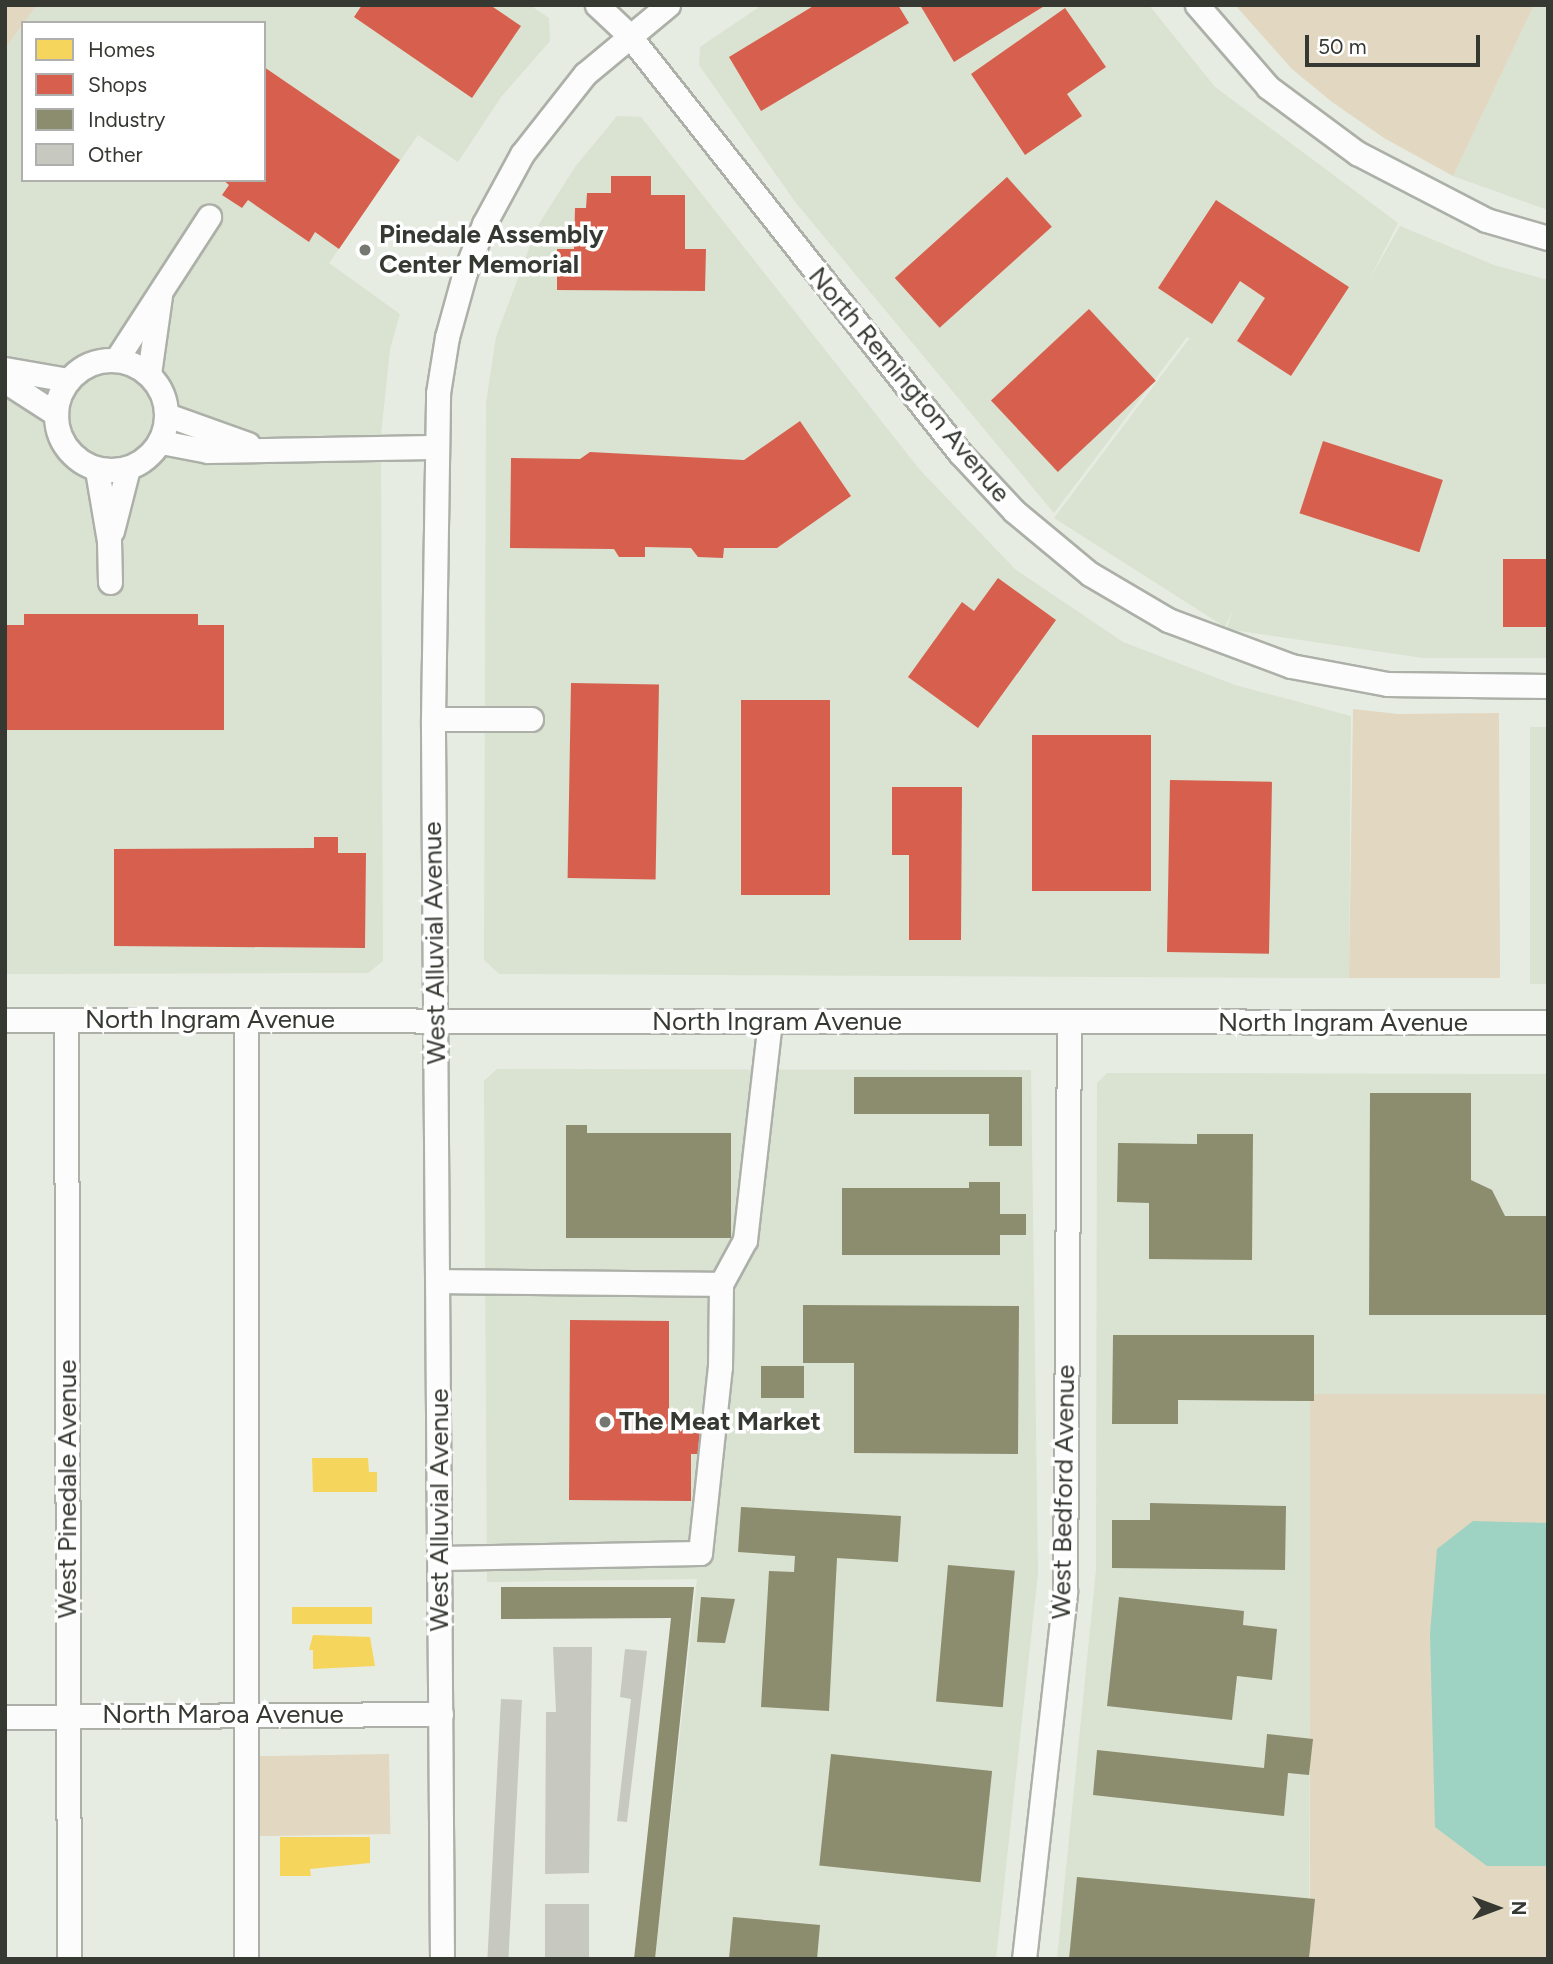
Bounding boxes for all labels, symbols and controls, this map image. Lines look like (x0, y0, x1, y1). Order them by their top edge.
legend (21, 21, 266, 182)
scale bar (1308, 21, 1483, 65)
text: 50 m (1318, 34, 1367, 59)
text: Homes (88, 37, 155, 62)
text: Shops (88, 72, 147, 97)
text: Industry (88, 107, 165, 132)
text: Other (88, 142, 143, 167)
place label: Pinedale Assembly Center Memorial (379, 219, 604, 280)
marker: Pinedale Assembly Center Memorial (357, 242, 373, 258)
street label: North Remington Avenue (802, 261, 1016, 509)
street label: West Alluvial Avenue (417, 821, 453, 1065)
street label: North Ingram Avenue (85, 1004, 335, 1036)
street label: North Ingram Avenue (652, 1006, 902, 1038)
street label: North Ingram Avenue (1218, 1007, 1468, 1039)
street label: West Pinedale Avenue (52, 1359, 84, 1619)
street label: West Bedford Avenue (1046, 1364, 1082, 1620)
street label: West Alluvial Avenue (424, 1389, 456, 1631)
place label: The Meat Market (619, 1406, 821, 1438)
marker: The Meat Market (597, 1414, 613, 1430)
street label: North Maroa Avenue (102, 1699, 344, 1731)
north arrow (1462, 1873, 1532, 1943)
text: N (1507, 1901, 1530, 1915)

